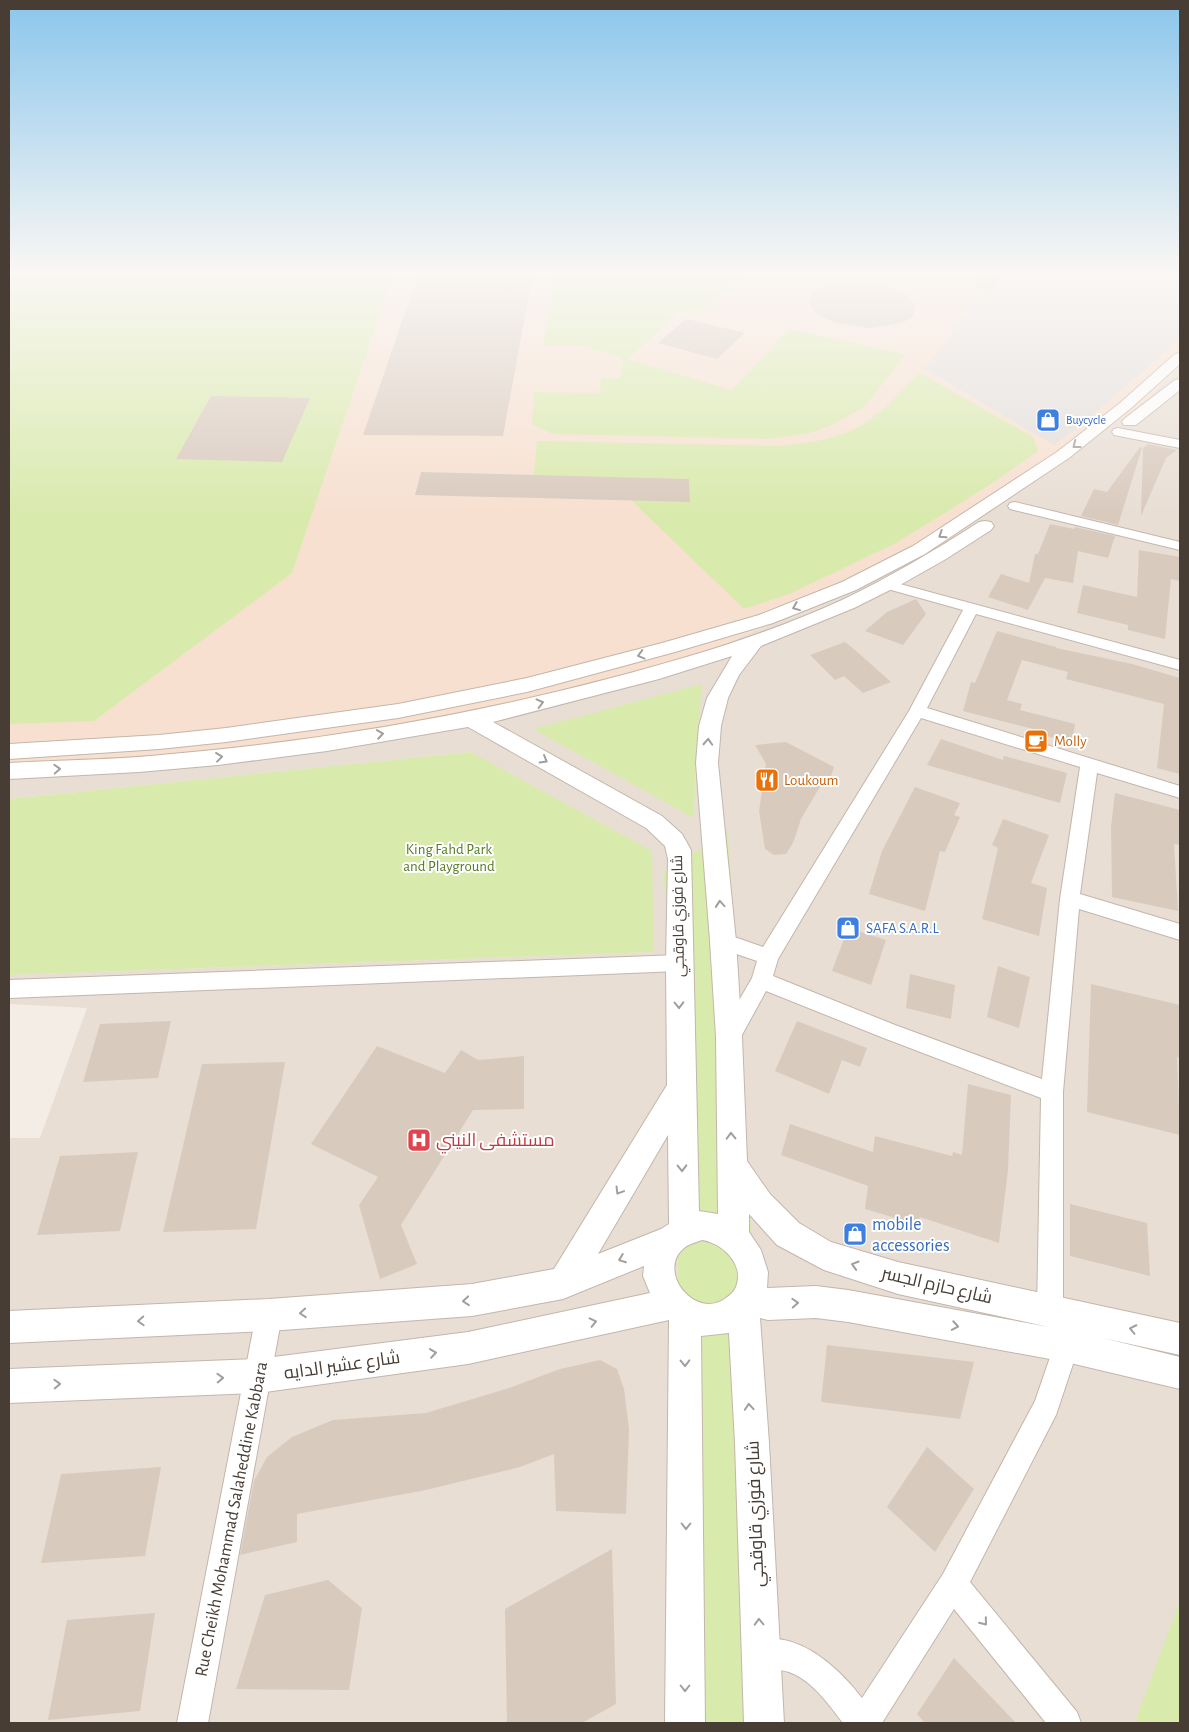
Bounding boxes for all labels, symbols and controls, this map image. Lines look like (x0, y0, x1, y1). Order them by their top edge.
shop icon: Buycycle (1035, 407, 1061, 433)
place label: Buycycle (1066, 414, 1106, 427)
one-way arrow (1073, 439, 1082, 448)
one-way arrow (938, 529, 947, 539)
one-way arrow (792, 601, 801, 612)
one-way arrow (637, 649, 646, 660)
one-way arrow (535, 699, 543, 709)
cafe icon: Molly (1023, 728, 1049, 754)
one-way arrow (376, 730, 385, 740)
place label: Molly (1054, 734, 1087, 749)
one-way arrow (703, 738, 714, 746)
one-way arrow (216, 752, 224, 763)
one-way arrow (539, 753, 548, 763)
one-way arrow (54, 763, 62, 774)
restaurant icon: Loukoum (754, 767, 780, 793)
place label: Loukoum (784, 773, 839, 788)
park label: King Fahd Park and Playground (403, 842, 495, 874)
street label: شارع فوزي قاوقجي (669, 855, 691, 977)
one-way arrow (715, 900, 726, 908)
shop icon: SAFA S.A.R.L (835, 915, 861, 941)
place label: SAFA S.A.R.L (866, 921, 939, 936)
one-way arrow (674, 1002, 684, 1010)
hospital icon: مستشفى النيني (406, 1127, 432, 1153)
place label: مستشفى النيني (436, 1131, 555, 1154)
one-way arrow (726, 1132, 736, 1140)
one-way arrow (677, 1164, 687, 1172)
one-way arrow (616, 1185, 626, 1194)
place label: mobile accessories (872, 1216, 950, 1255)
shop icon: mobile accessories (842, 1221, 868, 1247)
one-way arrow (618, 1253, 627, 1264)
one-way arrow (851, 1261, 860, 1271)
street label: شارع حازم الجسر (878, 1263, 994, 1309)
one-way arrow (461, 1295, 469, 1306)
one-way arrow (791, 1298, 799, 1309)
one-way arrow (299, 1307, 307, 1318)
one-way arrow (137, 1315, 145, 1326)
one-way arrow (588, 1317, 597, 1328)
one-way arrow (951, 1320, 960, 1330)
one-way arrow (1128, 1324, 1137, 1335)
street label: شارع عشير الدايه (283, 1348, 402, 1385)
one-way arrow (429, 1348, 438, 1358)
street label: Rue Cheikh Mohammad Salaheddine Kabbara (193, 1360, 271, 1678)
one-way arrow (680, 1360, 690, 1368)
one-way arrow (216, 1372, 224, 1383)
one-way arrow (54, 1379, 62, 1390)
one-way arrow (744, 1403, 755, 1411)
street label: شارع فوزي قاوقجي (743, 1440, 772, 1588)
one-way arrow (681, 1522, 691, 1530)
one-way arrow (978, 1616, 986, 1625)
one-way arrow (754, 1618, 765, 1626)
one-way arrow (680, 1685, 690, 1693)

